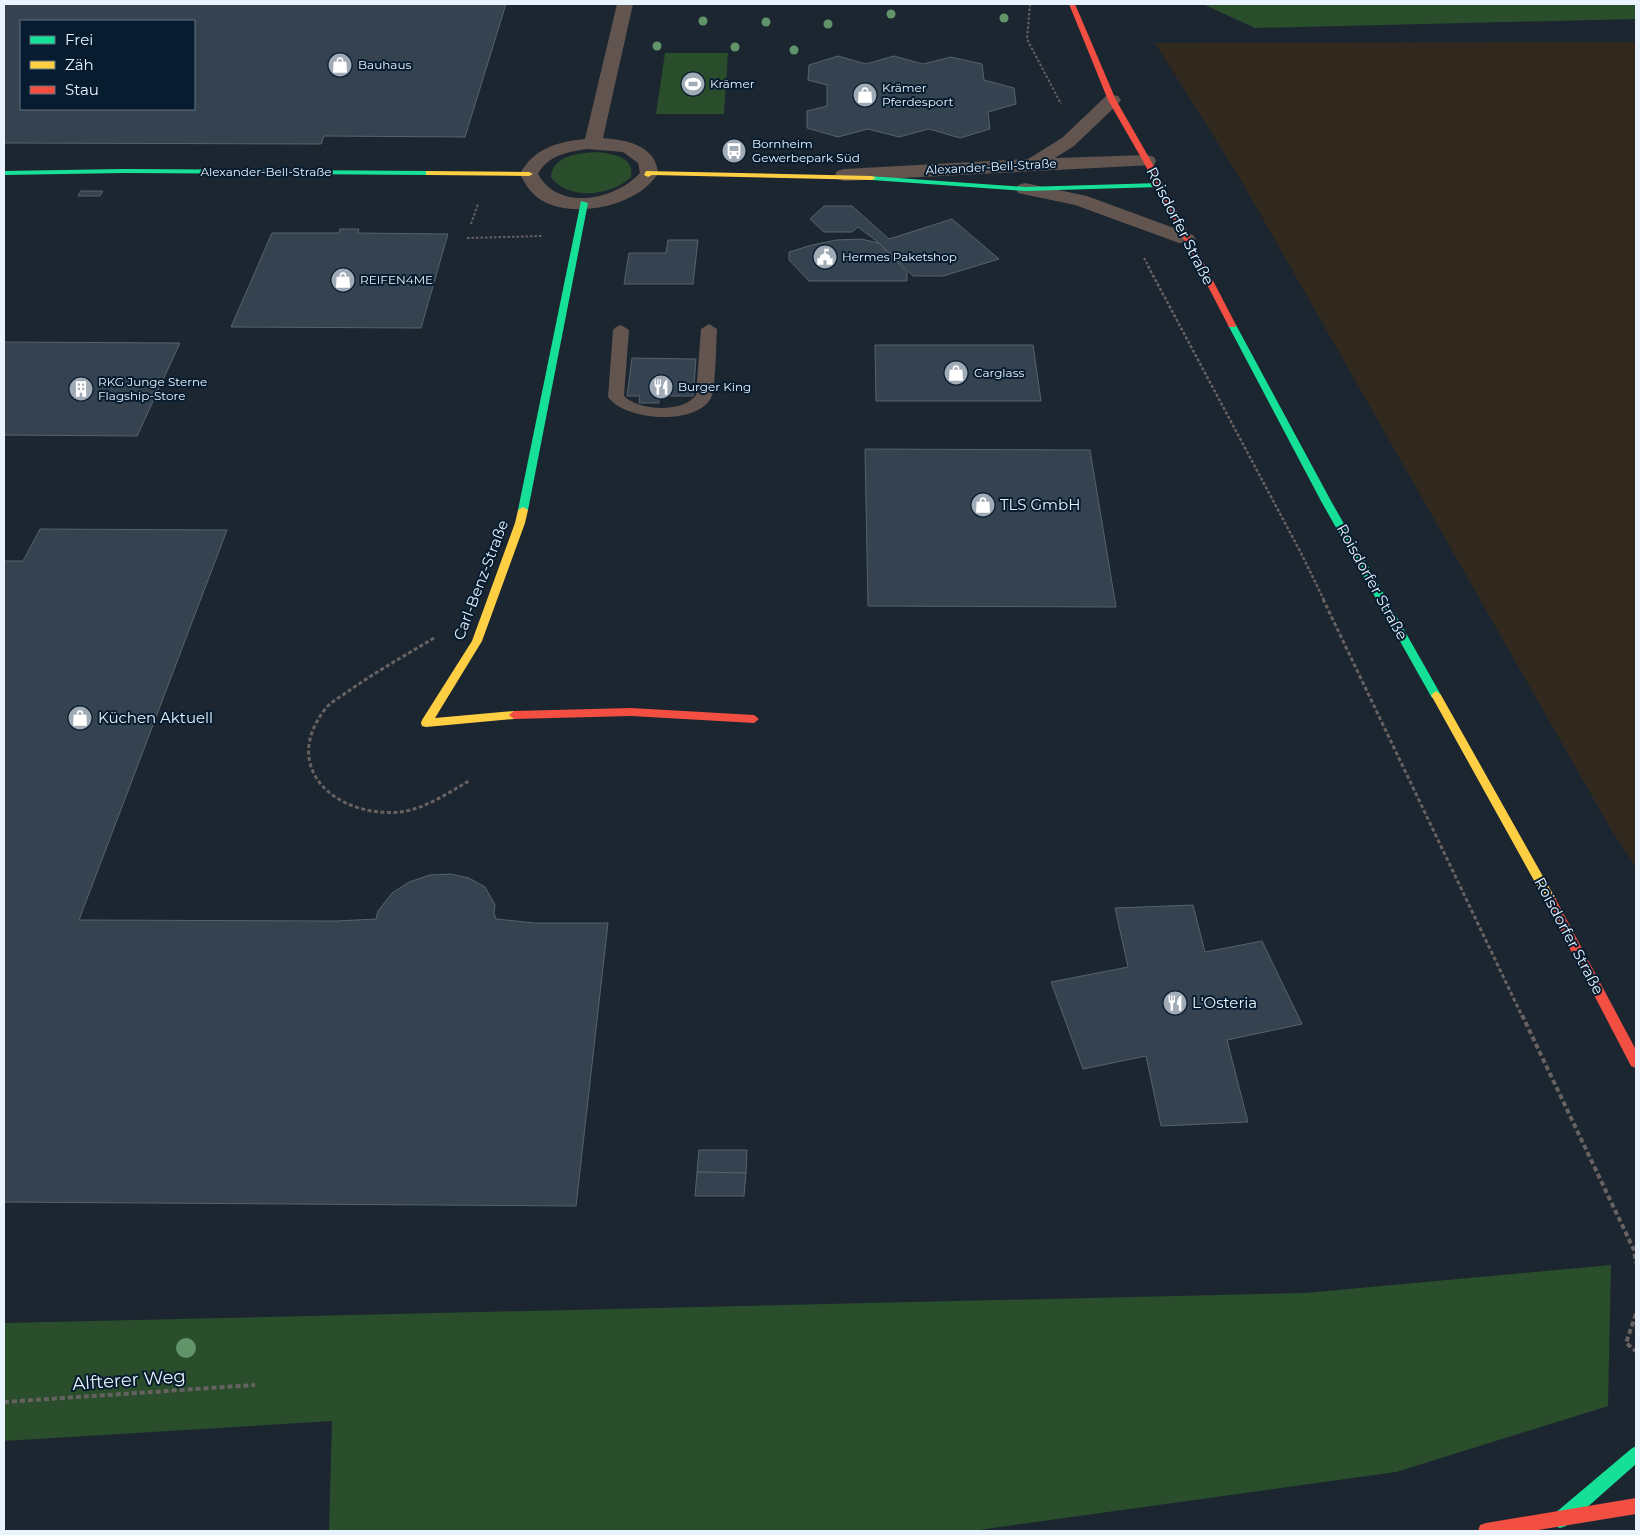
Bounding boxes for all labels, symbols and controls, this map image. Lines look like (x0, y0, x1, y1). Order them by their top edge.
legend (20, 20, 195, 110)
text: Frei (65, 30, 93, 49)
shop icon: Bauhaus (327, 52, 353, 78)
text: Zäh (65, 55, 94, 74)
place label: Bauhaus (358, 57, 411, 72)
sports icon: Krämer (680, 71, 706, 97)
place label: Krämer (710, 76, 755, 91)
text: Stau (65, 80, 99, 99)
place label: Krämer Pferdesport (882, 80, 953, 109)
shop icon: Krämer Pferdesport (852, 82, 878, 108)
place label: Bornheim Gewerbepark Süd (752, 136, 860, 165)
bus stop icon: Bornheim Gewerbepark Süd (721, 138, 747, 164)
street label: Alexander-Bell-Straße (925, 156, 1057, 177)
street label: Alexander-Bell-Straße (200, 164, 332, 179)
street label: Roisdorfer Straße (1143, 164, 1218, 288)
public building icon: Hermes Paketshop (812, 244, 838, 270)
place label: Hermes Paketshop (842, 249, 957, 264)
shop icon: REIFEN4ME (330, 267, 356, 293)
place label: REIFEN4ME (360, 272, 433, 287)
shop icon: Carglass (943, 360, 969, 386)
place label: Carglass (974, 365, 1025, 380)
place label: RKG Junge Sterne Flagship-Store (98, 374, 207, 403)
restaurant icon: Burger King (648, 374, 674, 400)
building icon: RKG Junge Sterne Flagship-Store (68, 376, 94, 402)
place label: Burger King (678, 379, 751, 394)
shop icon: TLS GmbH (970, 492, 996, 518)
place label: TLS GmbH (1000, 495, 1080, 514)
street label: Carl-Benz-Straße (449, 517, 512, 643)
street label: Roisdorfer Straße (1333, 520, 1412, 643)
shop icon: Küchen Aktuell (67, 705, 93, 731)
place label: Küchen Aktuell (98, 708, 213, 727)
street label: Roisdorfer Straße (1531, 874, 1608, 998)
restaurant icon: L'Osteria (1162, 990, 1188, 1016)
place label: L'Osteria (1192, 993, 1257, 1012)
street label: Alfterer Weg (72, 1365, 186, 1395)

